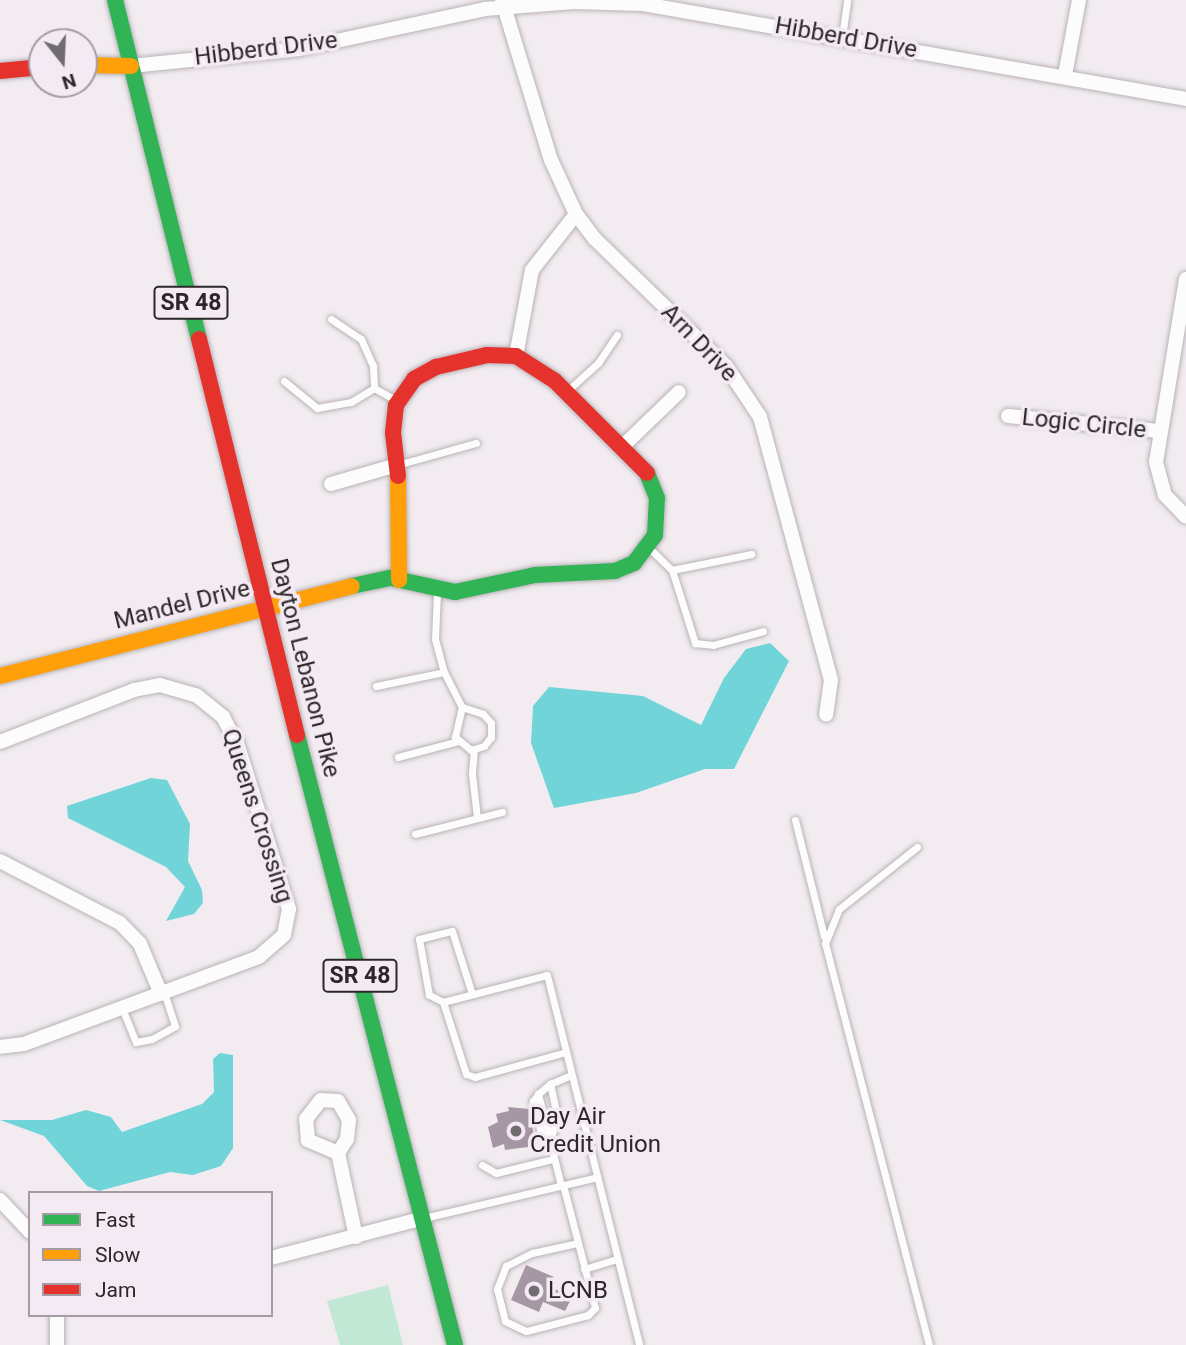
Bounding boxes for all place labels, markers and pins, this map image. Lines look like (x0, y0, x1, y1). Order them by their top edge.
place label: Day Air Credit Union (530, 1103, 661, 1159)
marker: Day Air Credit Union (508, 1123, 524, 1139)
place label: LCNB (548, 1277, 608, 1305)
marker: LCNB (526, 1283, 542, 1299)

